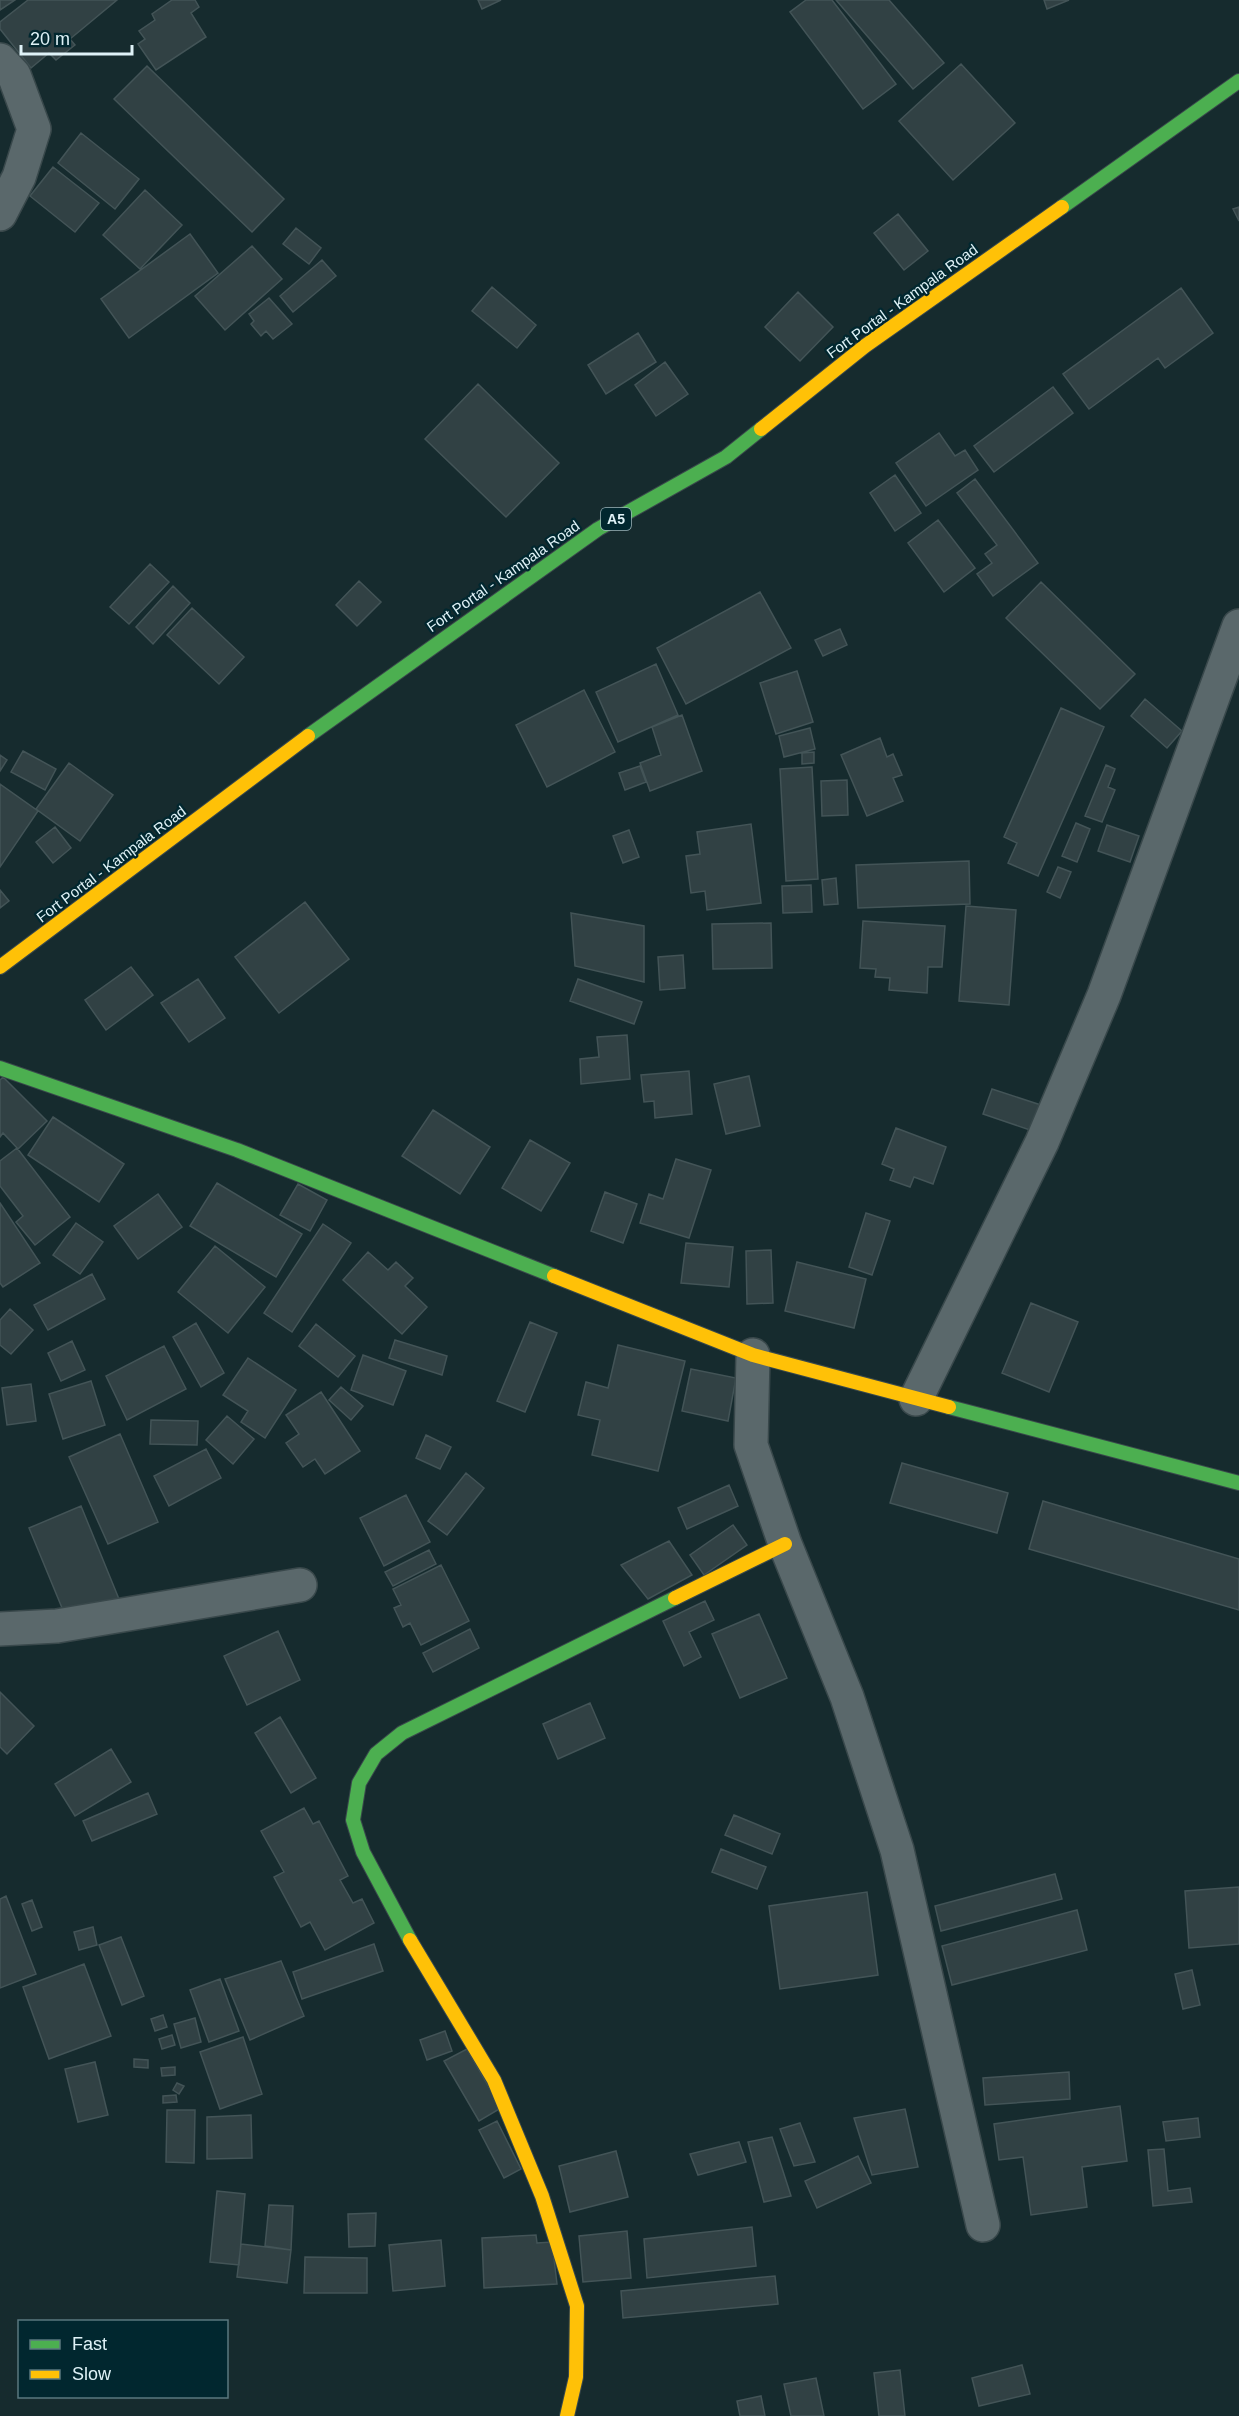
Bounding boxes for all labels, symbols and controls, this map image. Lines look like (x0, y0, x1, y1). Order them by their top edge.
scale bar (21, 18, 132, 56)
text: 20 m (30, 29, 70, 49)
street label: Fort Portal - Kampala Road (823, 240, 981, 362)
road number: A5 (601, 508, 631, 530)
street label: Fort Portal - Kampala Road (423, 517, 583, 635)
street label: Fort Portal - Kampala Road (33, 802, 189, 926)
legend (18, 2320, 228, 2398)
text: Fast (72, 2334, 107, 2354)
text: Slow (72, 2364, 112, 2384)

